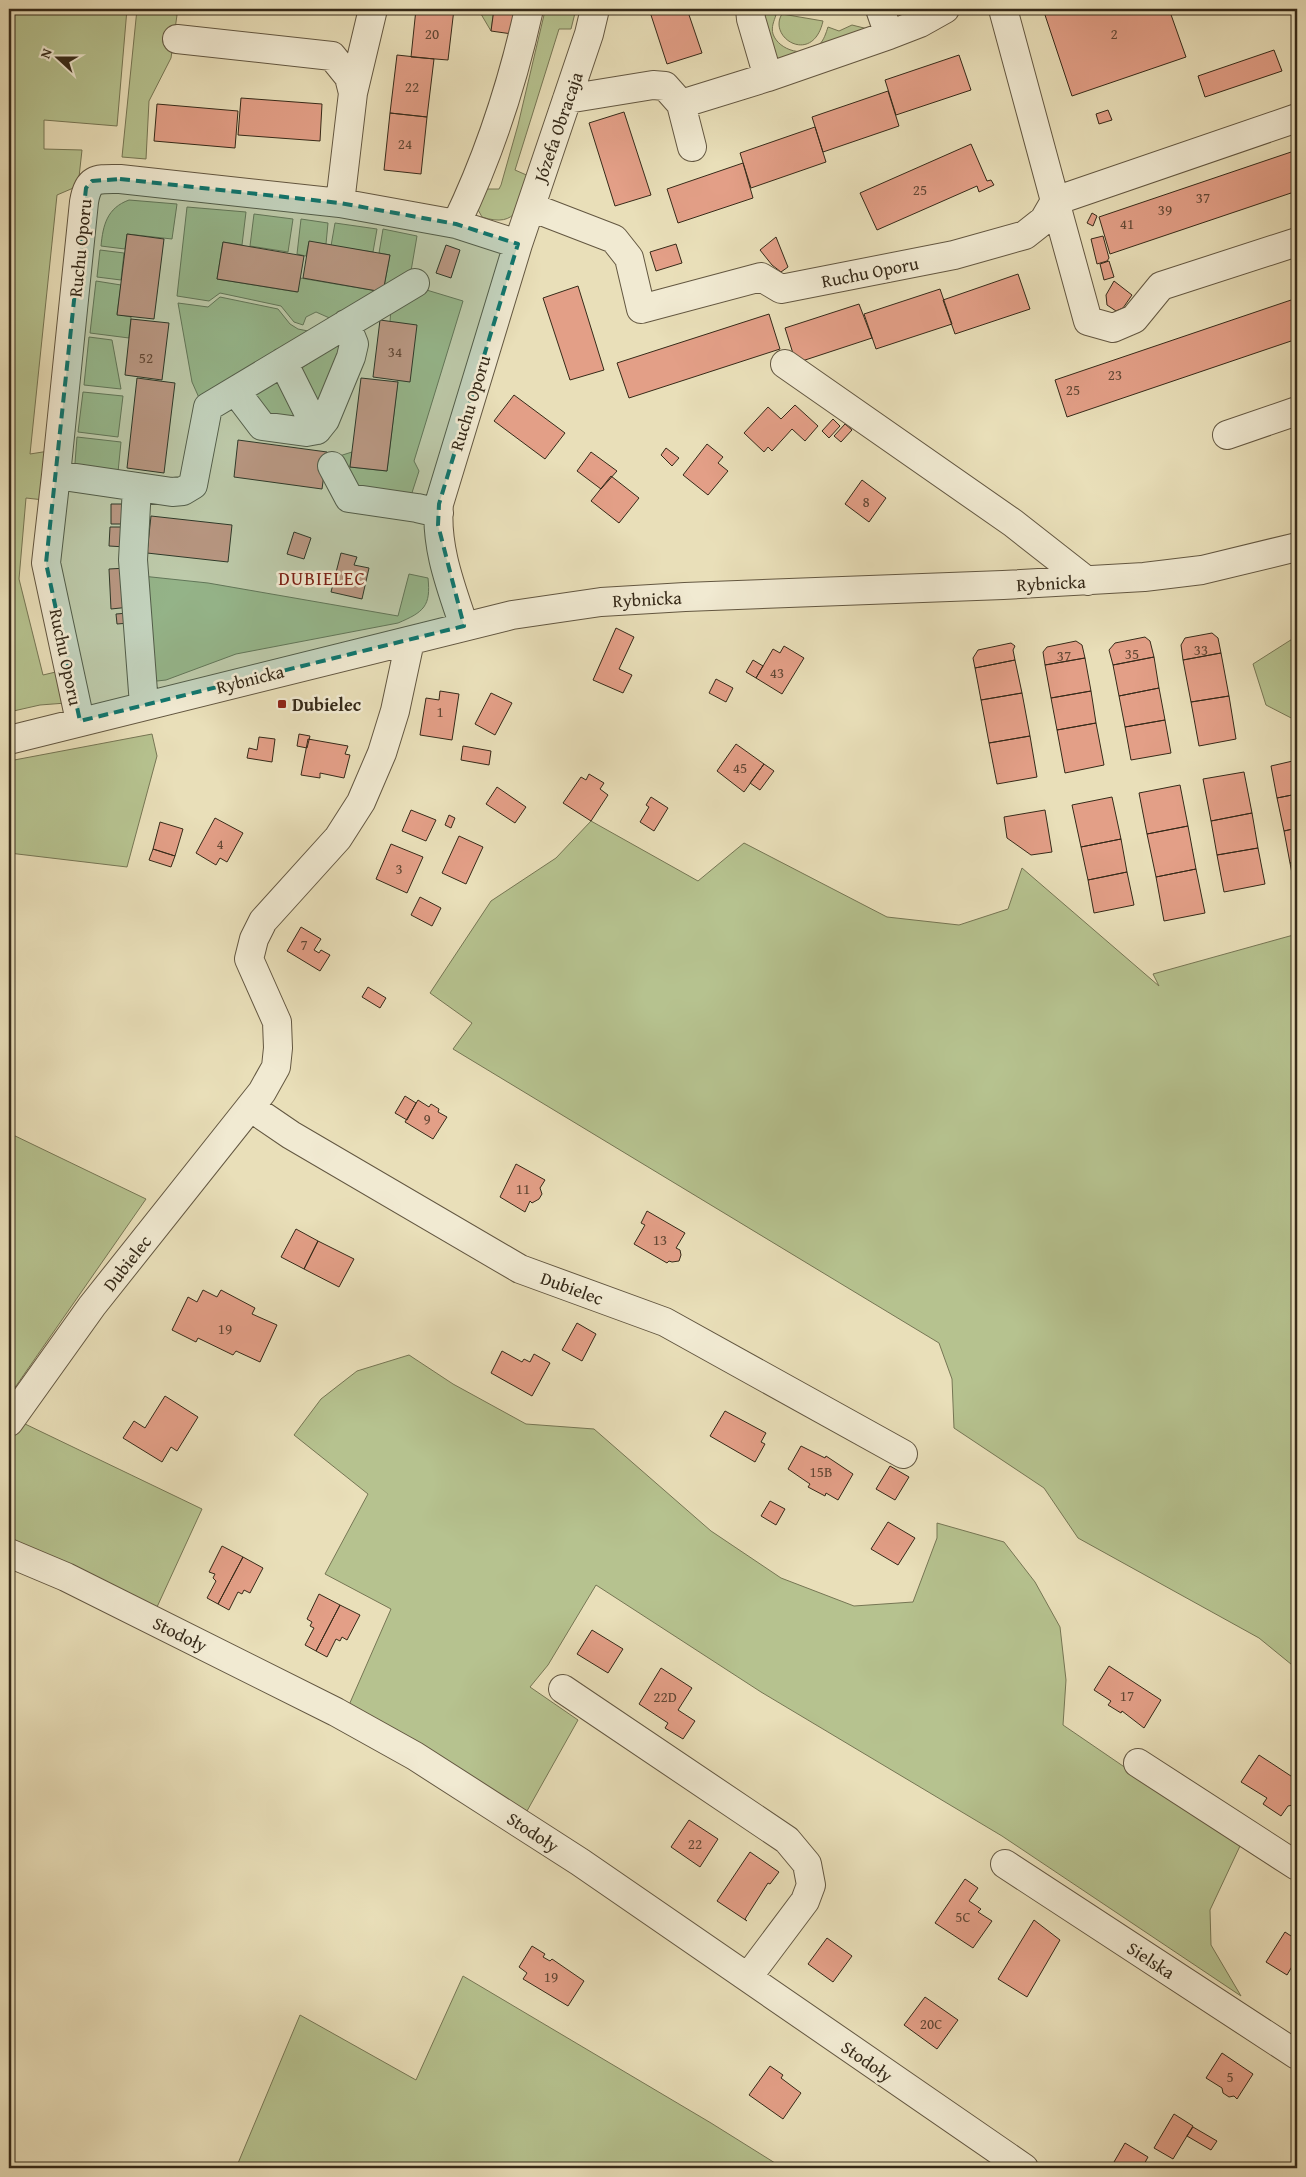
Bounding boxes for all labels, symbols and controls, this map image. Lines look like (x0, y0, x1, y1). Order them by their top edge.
house number: 20 (425, 23, 439, 44)
house number: 2 (1110, 23, 1118, 44)
north arrow (32, 32, 82, 82)
text: N (35, 45, 57, 61)
street label: Józefa Obracaja (526, 68, 590, 188)
house number: 22 (405, 76, 419, 97)
house number: 24 (398, 133, 412, 154)
house number: 25 (913, 179, 927, 200)
house number: 37 (1196, 187, 1210, 208)
street label: Ruchu Oporu (61, 197, 99, 298)
house number: 39 (1158, 199, 1172, 220)
house number: 41 (1120, 213, 1134, 234)
street label: Ruchu Oporu (819, 249, 921, 295)
house number: 34 (388, 341, 402, 362)
house number: 52 (139, 347, 153, 368)
street label: Ruchu Oporu (443, 352, 497, 454)
house number: 23 (1108, 364, 1122, 385)
house number: 25 (1066, 379, 1080, 400)
house number: 8 (862, 491, 870, 512)
district label: DUBIELEC (278, 564, 366, 592)
street label: Rybnicka (1016, 568, 1087, 598)
street label: Rybnicka (612, 584, 683, 614)
street label: Ruchu Oporu (43, 606, 90, 708)
house number: 33 (1194, 639, 1208, 660)
house number: 35 (1125, 643, 1139, 664)
house number: 37 (1057, 645, 1071, 666)
street label: Rybnicka (213, 657, 287, 700)
house number: 43 (770, 662, 784, 683)
place label: Dubielec (292, 691, 361, 718)
marker: Dubielec (276, 698, 288, 710)
house number: 1 (436, 701, 444, 722)
house number: 45 (733, 757, 747, 778)
house number: 4 (216, 833, 224, 854)
house number: 3 (395, 858, 403, 879)
house number: 7 (300, 934, 308, 955)
house number: 9 (423, 1108, 431, 1129)
house number: 11 (516, 1178, 530, 1199)
street label: Dubielec (96, 1229, 158, 1297)
house number: 13 (653, 1229, 667, 1250)
street label: Dubielec (537, 1264, 607, 1312)
house number: 19 (218, 1318, 232, 1339)
house number: 15B (810, 1461, 832, 1482)
street label: Stodoły (148, 1609, 212, 1659)
house number: 17 (1120, 1685, 1134, 1706)
house number: 22D (653, 1686, 677, 1707)
street label: Stodoły (502, 1805, 564, 1859)
house number: 22 (688, 1833, 702, 1854)
house number: 5C (955, 1906, 971, 1927)
street label: Sielska (1122, 1934, 1181, 1986)
house number: 19 (544, 1966, 558, 1987)
house number: 20C (920, 2013, 942, 2034)
street label: Stodoły (836, 2033, 898, 2089)
house number: 5 (1226, 2066, 1234, 2087)

